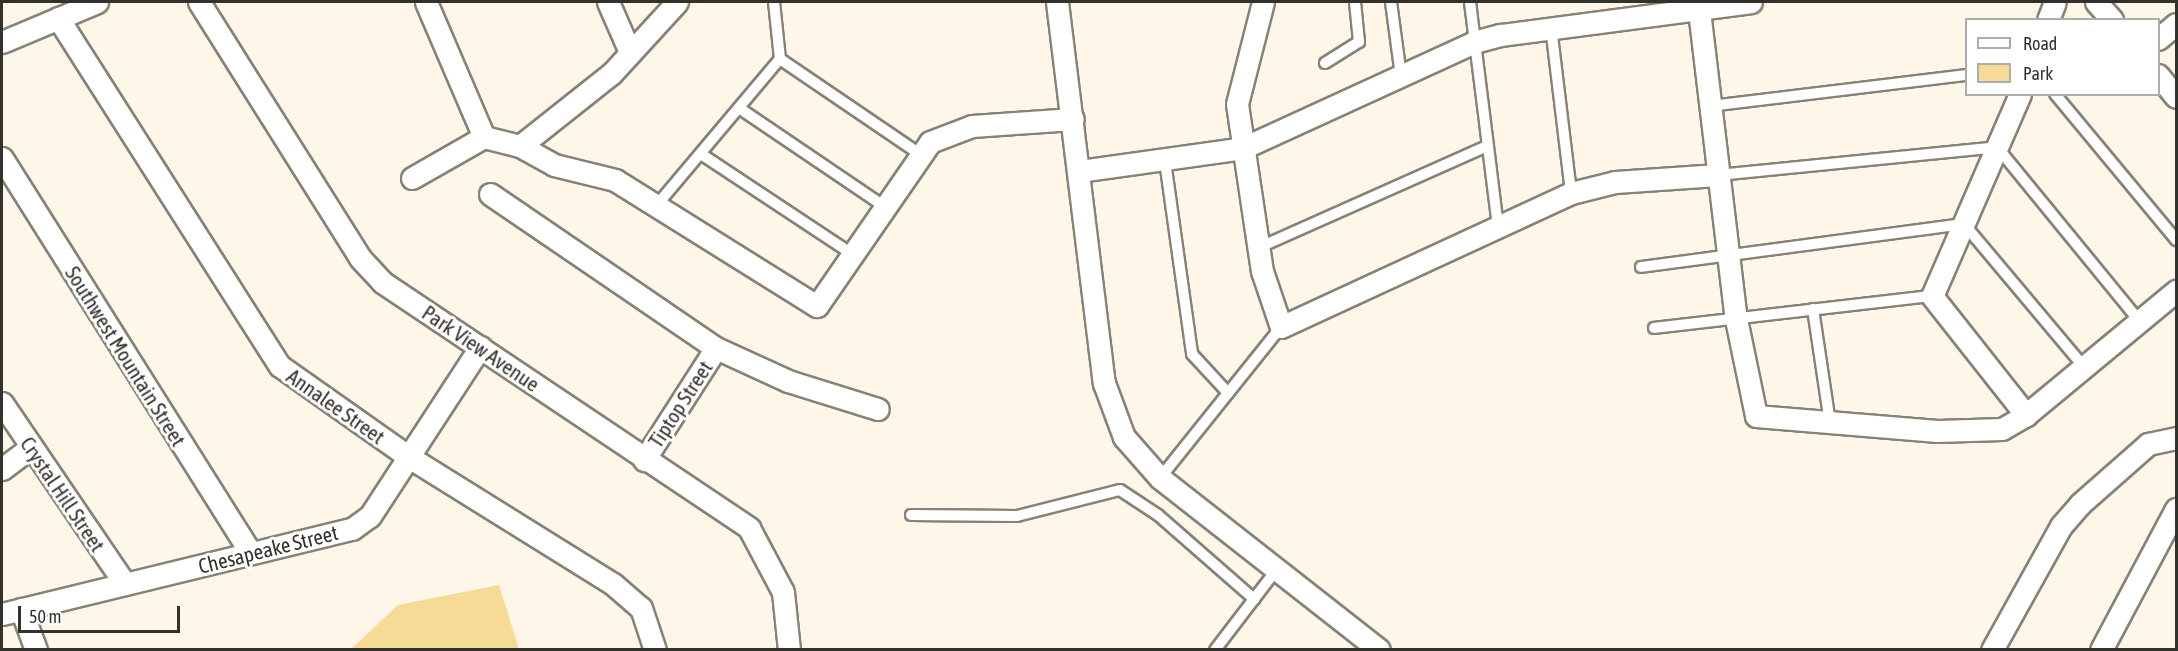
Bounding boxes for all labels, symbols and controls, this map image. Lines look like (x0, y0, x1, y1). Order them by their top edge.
legend (1965, 18, 2160, 96)
text: Road (2023, 33, 2057, 54)
text: Park (2023, 63, 2053, 84)
street label: Southwest Mountain Street (60, 261, 192, 451)
street label: Park View Avenue (418, 300, 544, 396)
street label: Tiptop Street (643, 356, 717, 452)
street label: Annalee Street (282, 363, 390, 449)
street label: Crystal Hill Street (15, 432, 111, 556)
street label: Chesapeake Street (196, 519, 340, 579)
scale bar (21, 594, 183, 632)
text: 50 m (29, 606, 61, 627)

